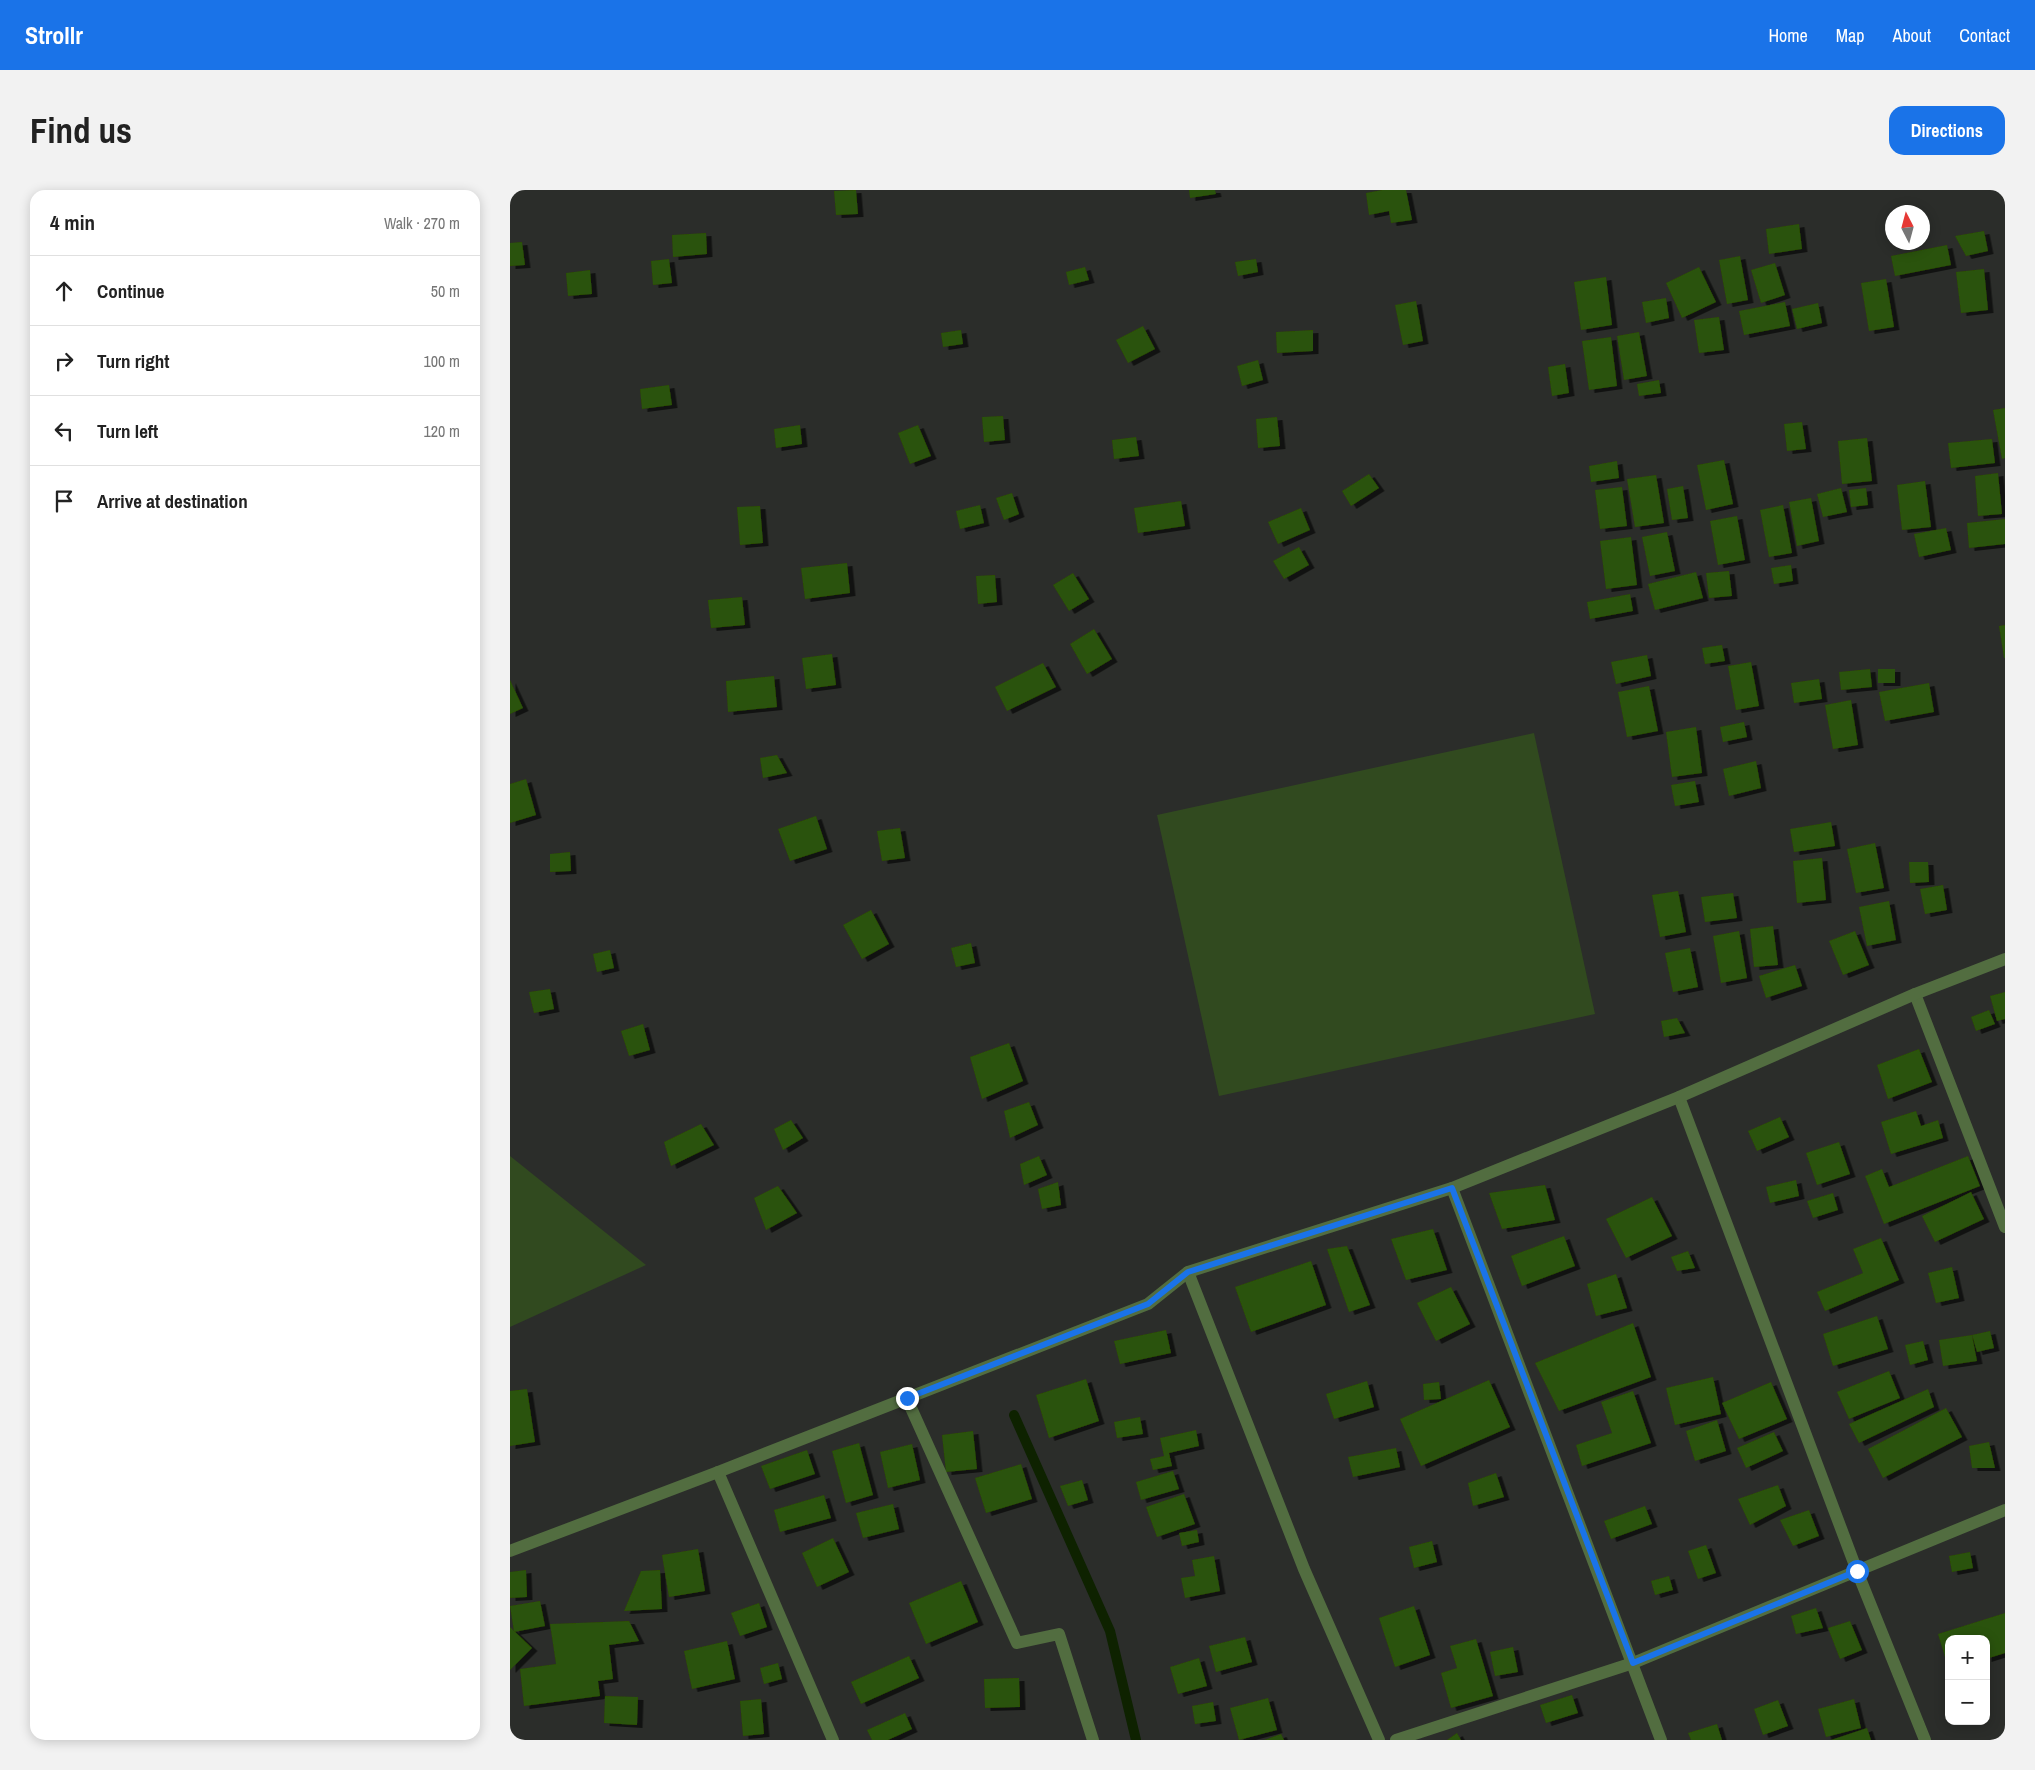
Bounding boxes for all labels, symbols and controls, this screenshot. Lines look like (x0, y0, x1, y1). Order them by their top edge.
text: Strollr (25, 19, 83, 51)
text: Home (1768, 23, 1808, 48)
text: Map (1836, 23, 1865, 48)
text: About (1893, 23, 1931, 48)
text: Contact (1959, 23, 2010, 48)
button: Directions (1889, 106, 2005, 155)
text: Find us (30, 107, 132, 154)
north arrow (1885, 205, 1930, 250)
text: 4 min (50, 208, 95, 237)
text: Walk · 270 m (384, 212, 460, 234)
icon: ahead (50, 277, 78, 305)
text: Continue (97, 278, 165, 304)
text: 50 m (431, 280, 460, 302)
icon: right (50, 347, 78, 375)
text: Turn right (97, 348, 169, 374)
text: 100 m (424, 350, 460, 372)
icon: left (50, 417, 78, 445)
text: Turn left (97, 418, 158, 444)
text: 120 m (424, 420, 460, 442)
icon: arrive (50, 487, 78, 515)
text: Arrive at destination (97, 488, 248, 514)
route end (896, 1387, 919, 1410)
route start (1846, 1560, 1869, 1583)
map controls (1945, 1635, 1990, 1725)
button: + (1945, 1635, 1990, 1680)
button: − (1945, 1680, 1990, 1725)

